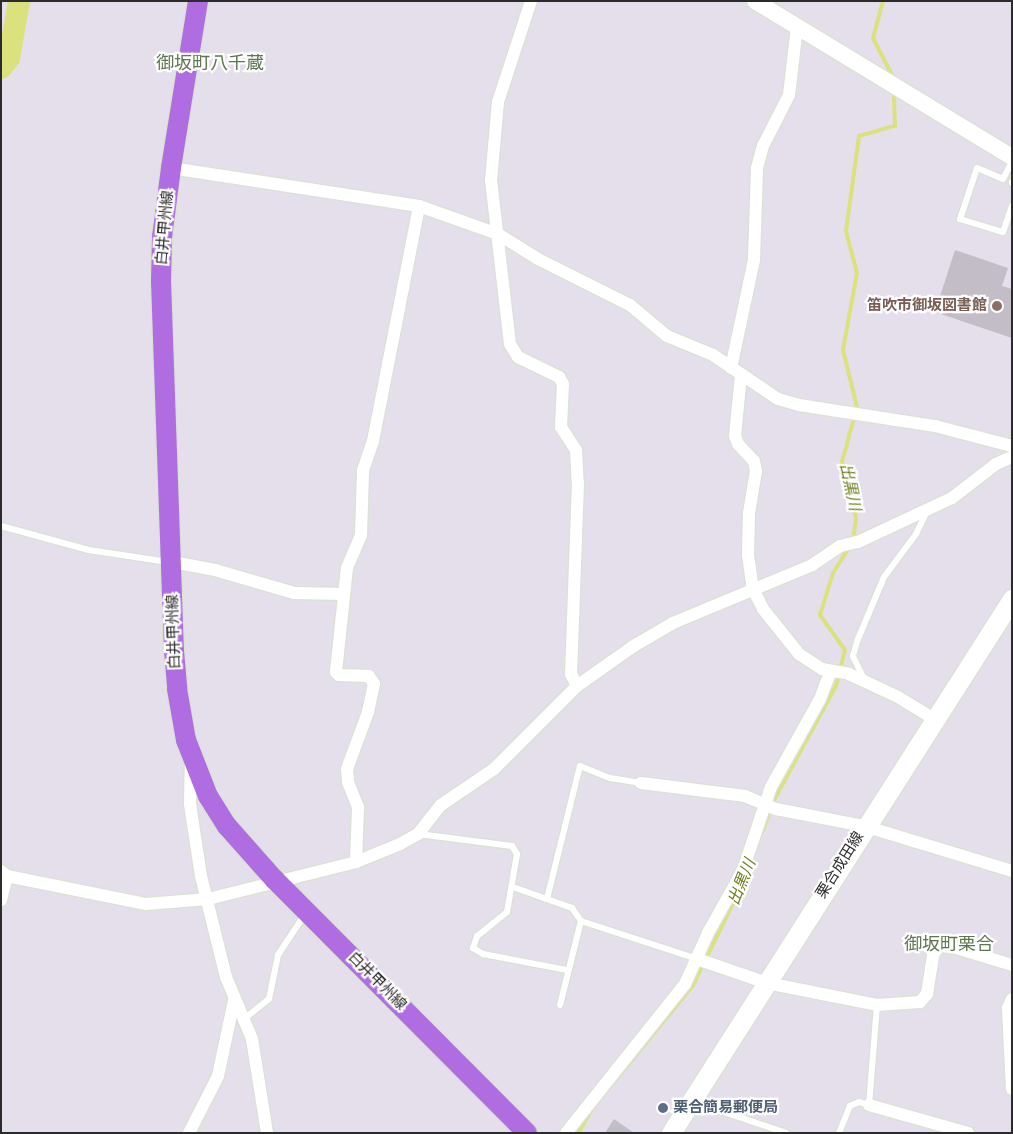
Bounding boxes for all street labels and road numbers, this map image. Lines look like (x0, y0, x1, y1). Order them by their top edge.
street label: 白井甲州線 (153, 190, 177, 266)
street label: 白井甲州線 (164, 594, 184, 670)
street label: 栗合成田線 (812, 828, 868, 902)
street label: 白井甲州線 (344, 948, 410, 1014)

